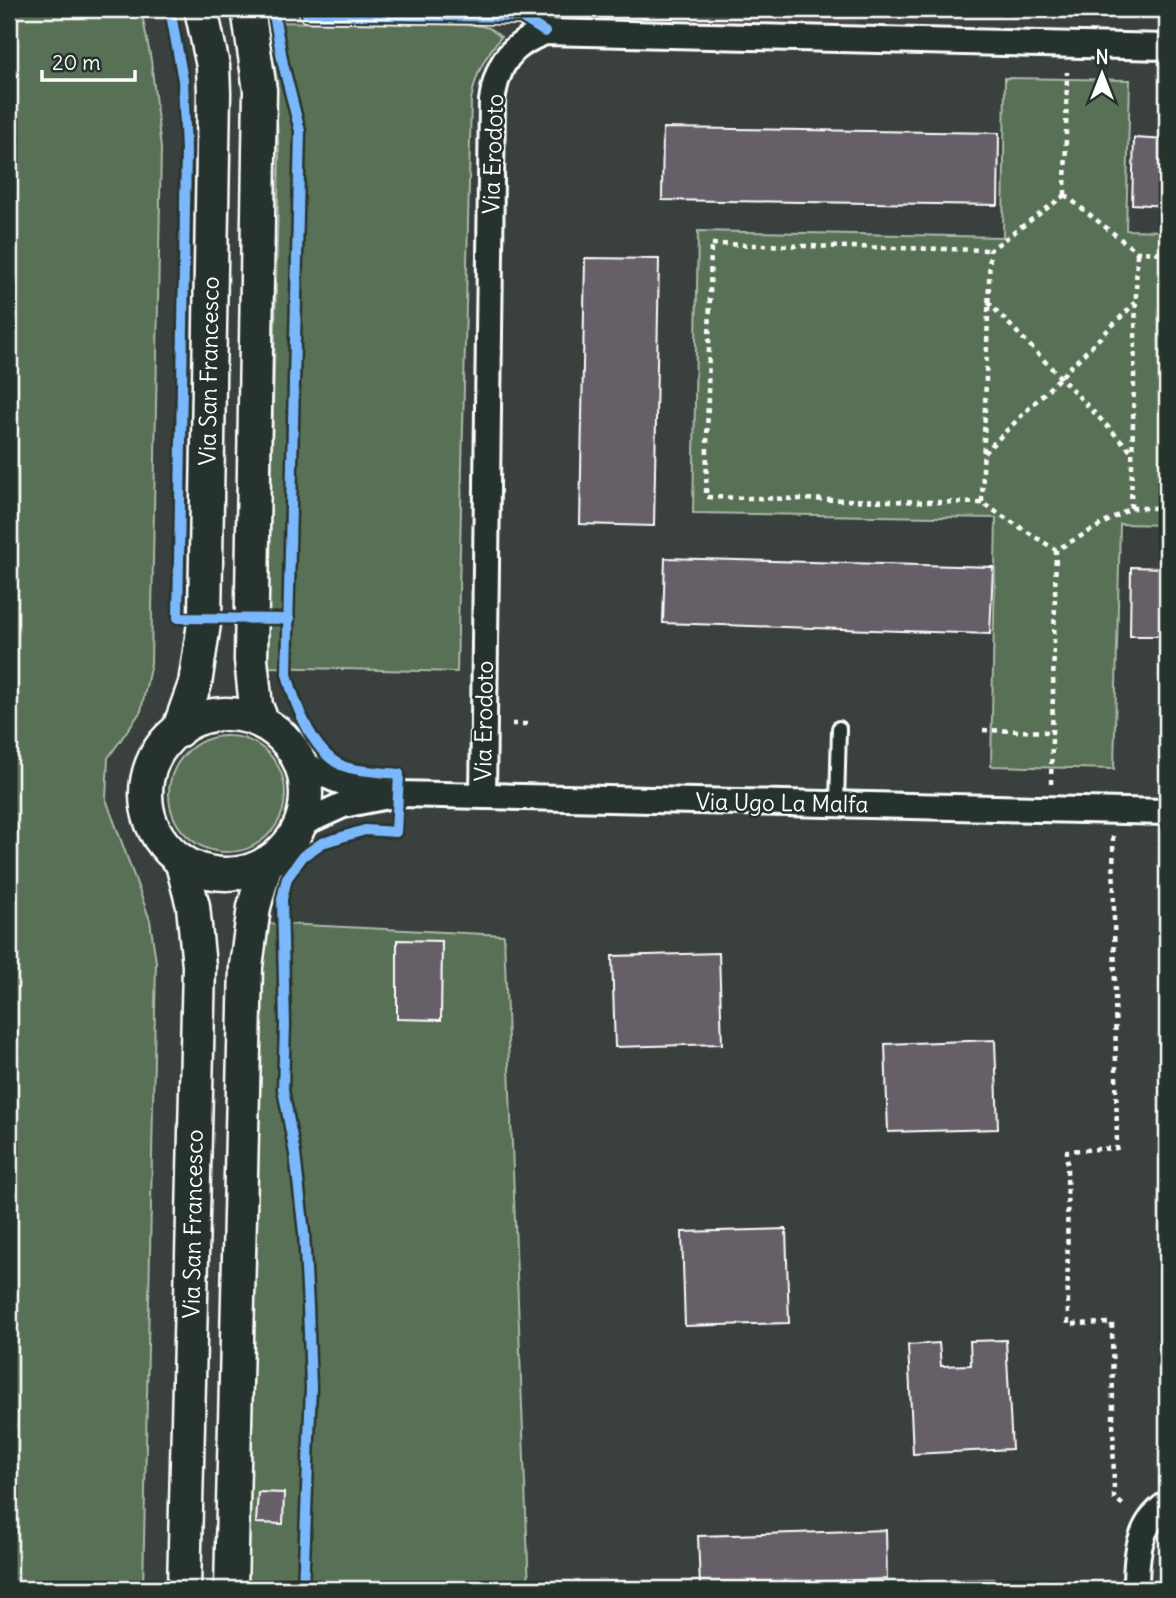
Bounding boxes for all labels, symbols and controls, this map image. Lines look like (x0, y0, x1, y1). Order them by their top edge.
scale bar (42, 38, 135, 82)
north arrow (1068, 38, 1138, 108)
text: N (1095, 45, 1109, 69)
text: 20 m (52, 49, 101, 76)
street label: Via Erodoto (476, 93, 509, 215)
street label: Via San Francesco (192, 276, 225, 466)
street label: Via Erodoto (468, 660, 499, 782)
street label: Via Ugo La Malfa (695, 786, 869, 819)
street label: Via San Francesco (176, 1129, 209, 1319)

